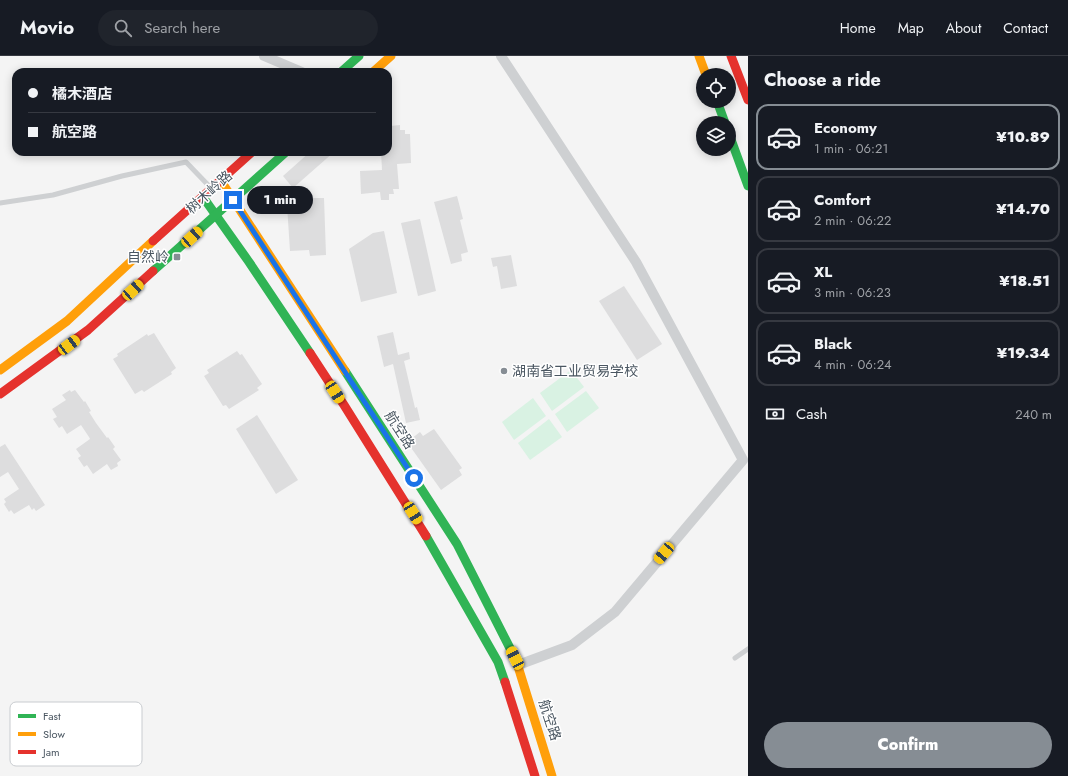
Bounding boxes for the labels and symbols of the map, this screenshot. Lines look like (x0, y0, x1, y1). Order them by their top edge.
street label: 树木岭路 (182, 166, 236, 218)
callout: 1 min (247, 186, 313, 214)
route end (224, 191, 242, 209)
car (179, 225, 205, 249)
place label: 自然岭 (127, 247, 169, 267)
marker: 自然岭 (172, 252, 182, 262)
car (120, 278, 146, 302)
car (56, 333, 82, 357)
place label: 湖南省工业贸易学校 (512, 361, 638, 381)
marker: 湖南省工业贸易学校 (499, 366, 509, 376)
car (323, 379, 347, 405)
street label: 航空路 (380, 407, 420, 453)
route start (405, 469, 423, 487)
car (402, 500, 424, 526)
car (652, 540, 676, 566)
car (504, 645, 526, 671)
street label: 航空路 (534, 697, 566, 743)
legend (10, 702, 142, 766)
text: Fast (43, 708, 61, 724)
text: Slow (43, 726, 65, 742)
text: Jam (41, 744, 60, 760)

